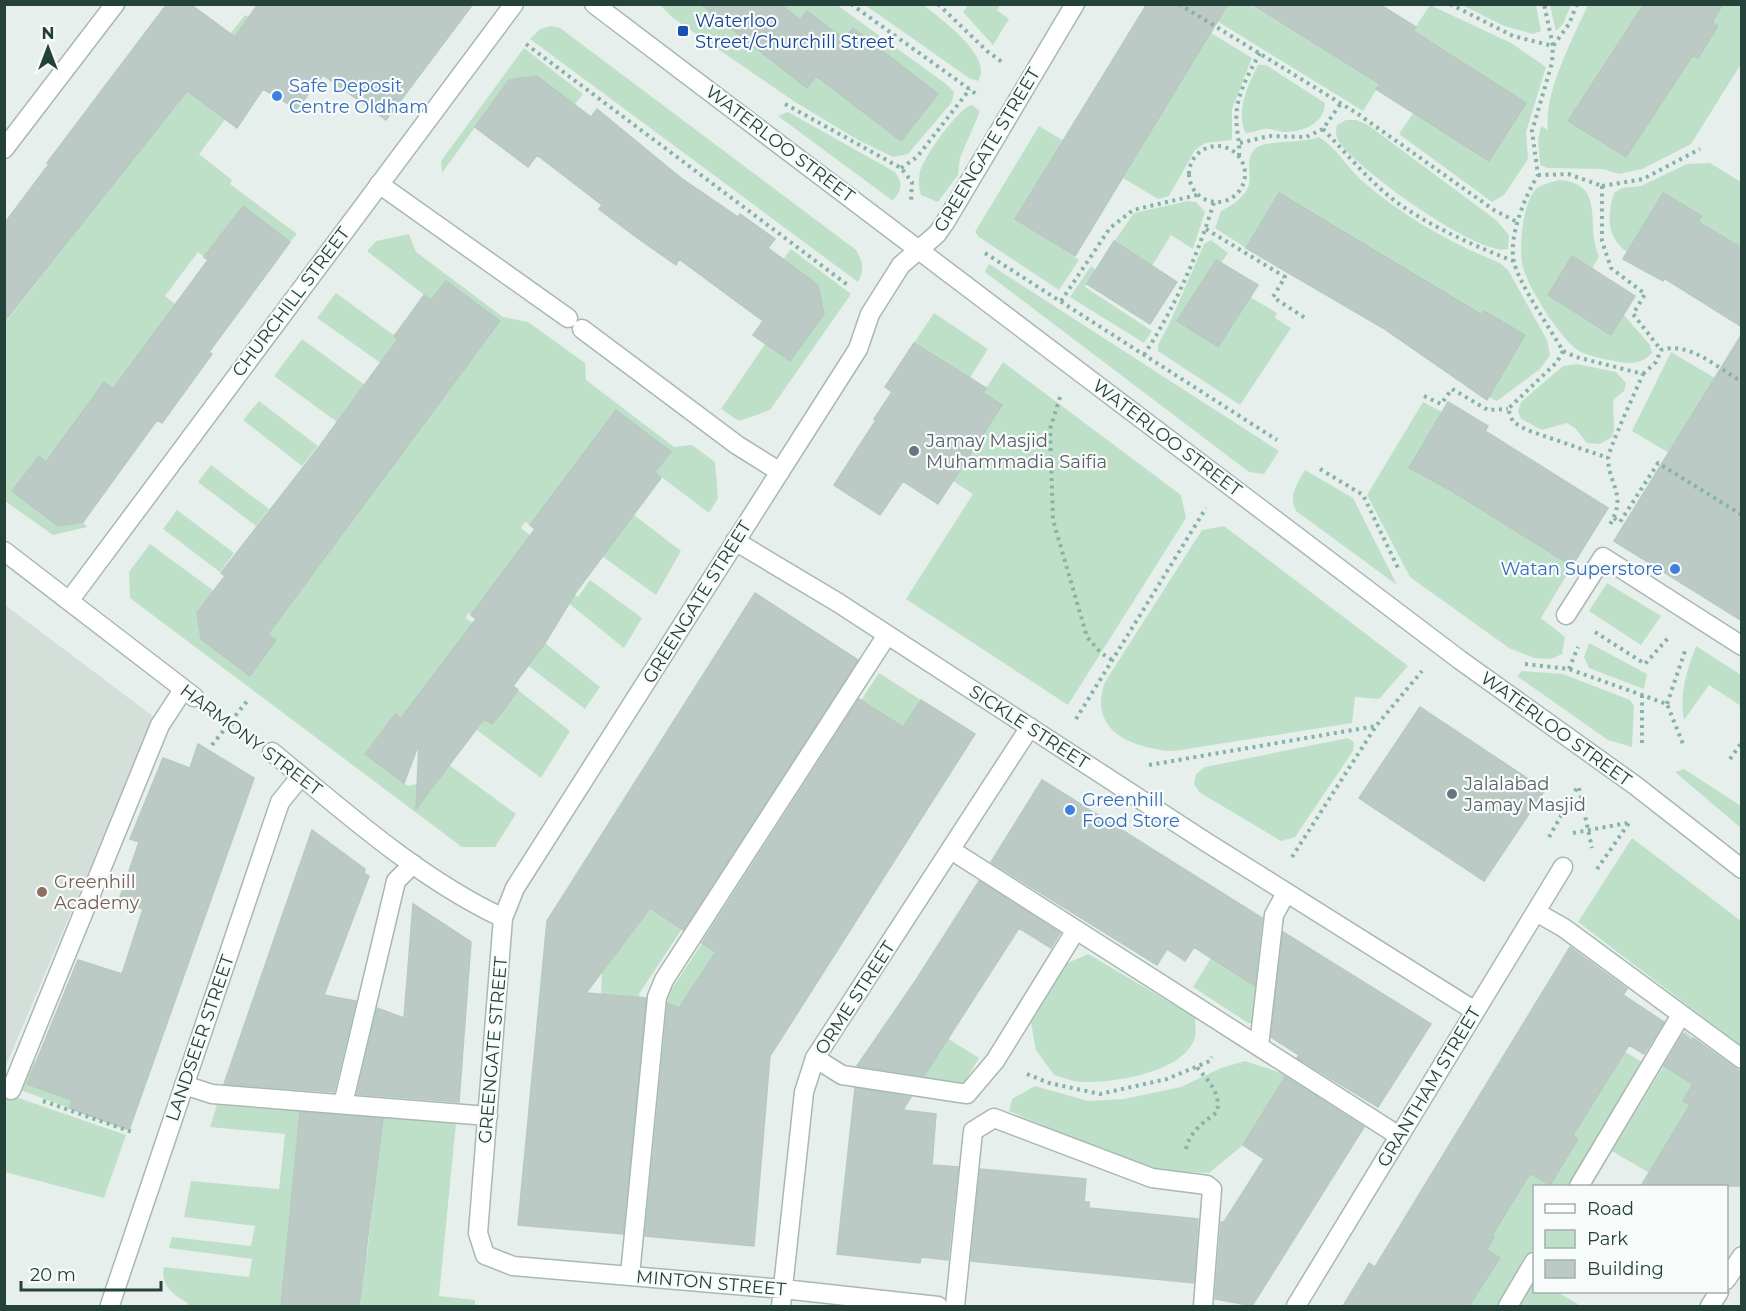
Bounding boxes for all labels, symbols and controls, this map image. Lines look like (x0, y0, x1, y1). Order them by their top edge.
place label: Waterloo Street/Churchill Street (695, 10, 895, 53)
north arrow (18, 18, 78, 78)
text: N (42, 24, 54, 43)
marker: Waterloo Street/Churchill Street (676, 24, 690, 38)
street label: GREENGATE STREET (929, 63, 1045, 236)
place label: Safe Deposit Centre Oldham (289, 75, 428, 118)
street label: WATERLOO STREET (701, 81, 859, 208)
marker: Safe Deposit Centre Oldham (270, 89, 284, 103)
street label: CHURCHILL STREET (227, 222, 355, 381)
street label: WATERLOO STREET (1088, 375, 1246, 502)
place label: Jamay Masjid Muhammadia Saifia (925, 430, 1107, 473)
marker: Jamay Masjid Muhammadia Saifia (907, 444, 921, 458)
street label: GREENGATE STREET (638, 516, 756, 687)
place label: Watan Superstore (1501, 558, 1663, 580)
marker: Watan Superstore (1668, 562, 1682, 576)
street label: WATERLOO STREET (1476, 667, 1636, 791)
street label: HARMONY STREET (176, 679, 327, 801)
street label: SICKLE STREET (965, 680, 1093, 774)
place label: Jalalabad Jamay Masjid (1463, 773, 1586, 816)
marker: Jalalabad Jamay Masjid (1445, 787, 1459, 801)
place label: Greenhill Food Store (1082, 789, 1180, 832)
marker: Greenhill Food Store (1063, 803, 1077, 817)
place label: Greenhill Academy (54, 871, 139, 914)
marker: Greenhill Academy (35, 885, 49, 899)
street label: ORME STREET (810, 937, 900, 1059)
street label: LANDSEER STREET (161, 951, 239, 1124)
street label: GREENGATE STREET (474, 955, 512, 1144)
street label: GRANTHAM STREET (1372, 1002, 1486, 1171)
legend (1533, 1185, 1728, 1293)
text: Road (1587, 1198, 1634, 1220)
text: Park (1587, 1228, 1628, 1250)
scale bar (21, 1254, 160, 1292)
text: Building (1587, 1258, 1664, 1280)
text: 20 m (30, 1264, 76, 1286)
street label: MINTON STREET (635, 1265, 788, 1301)

